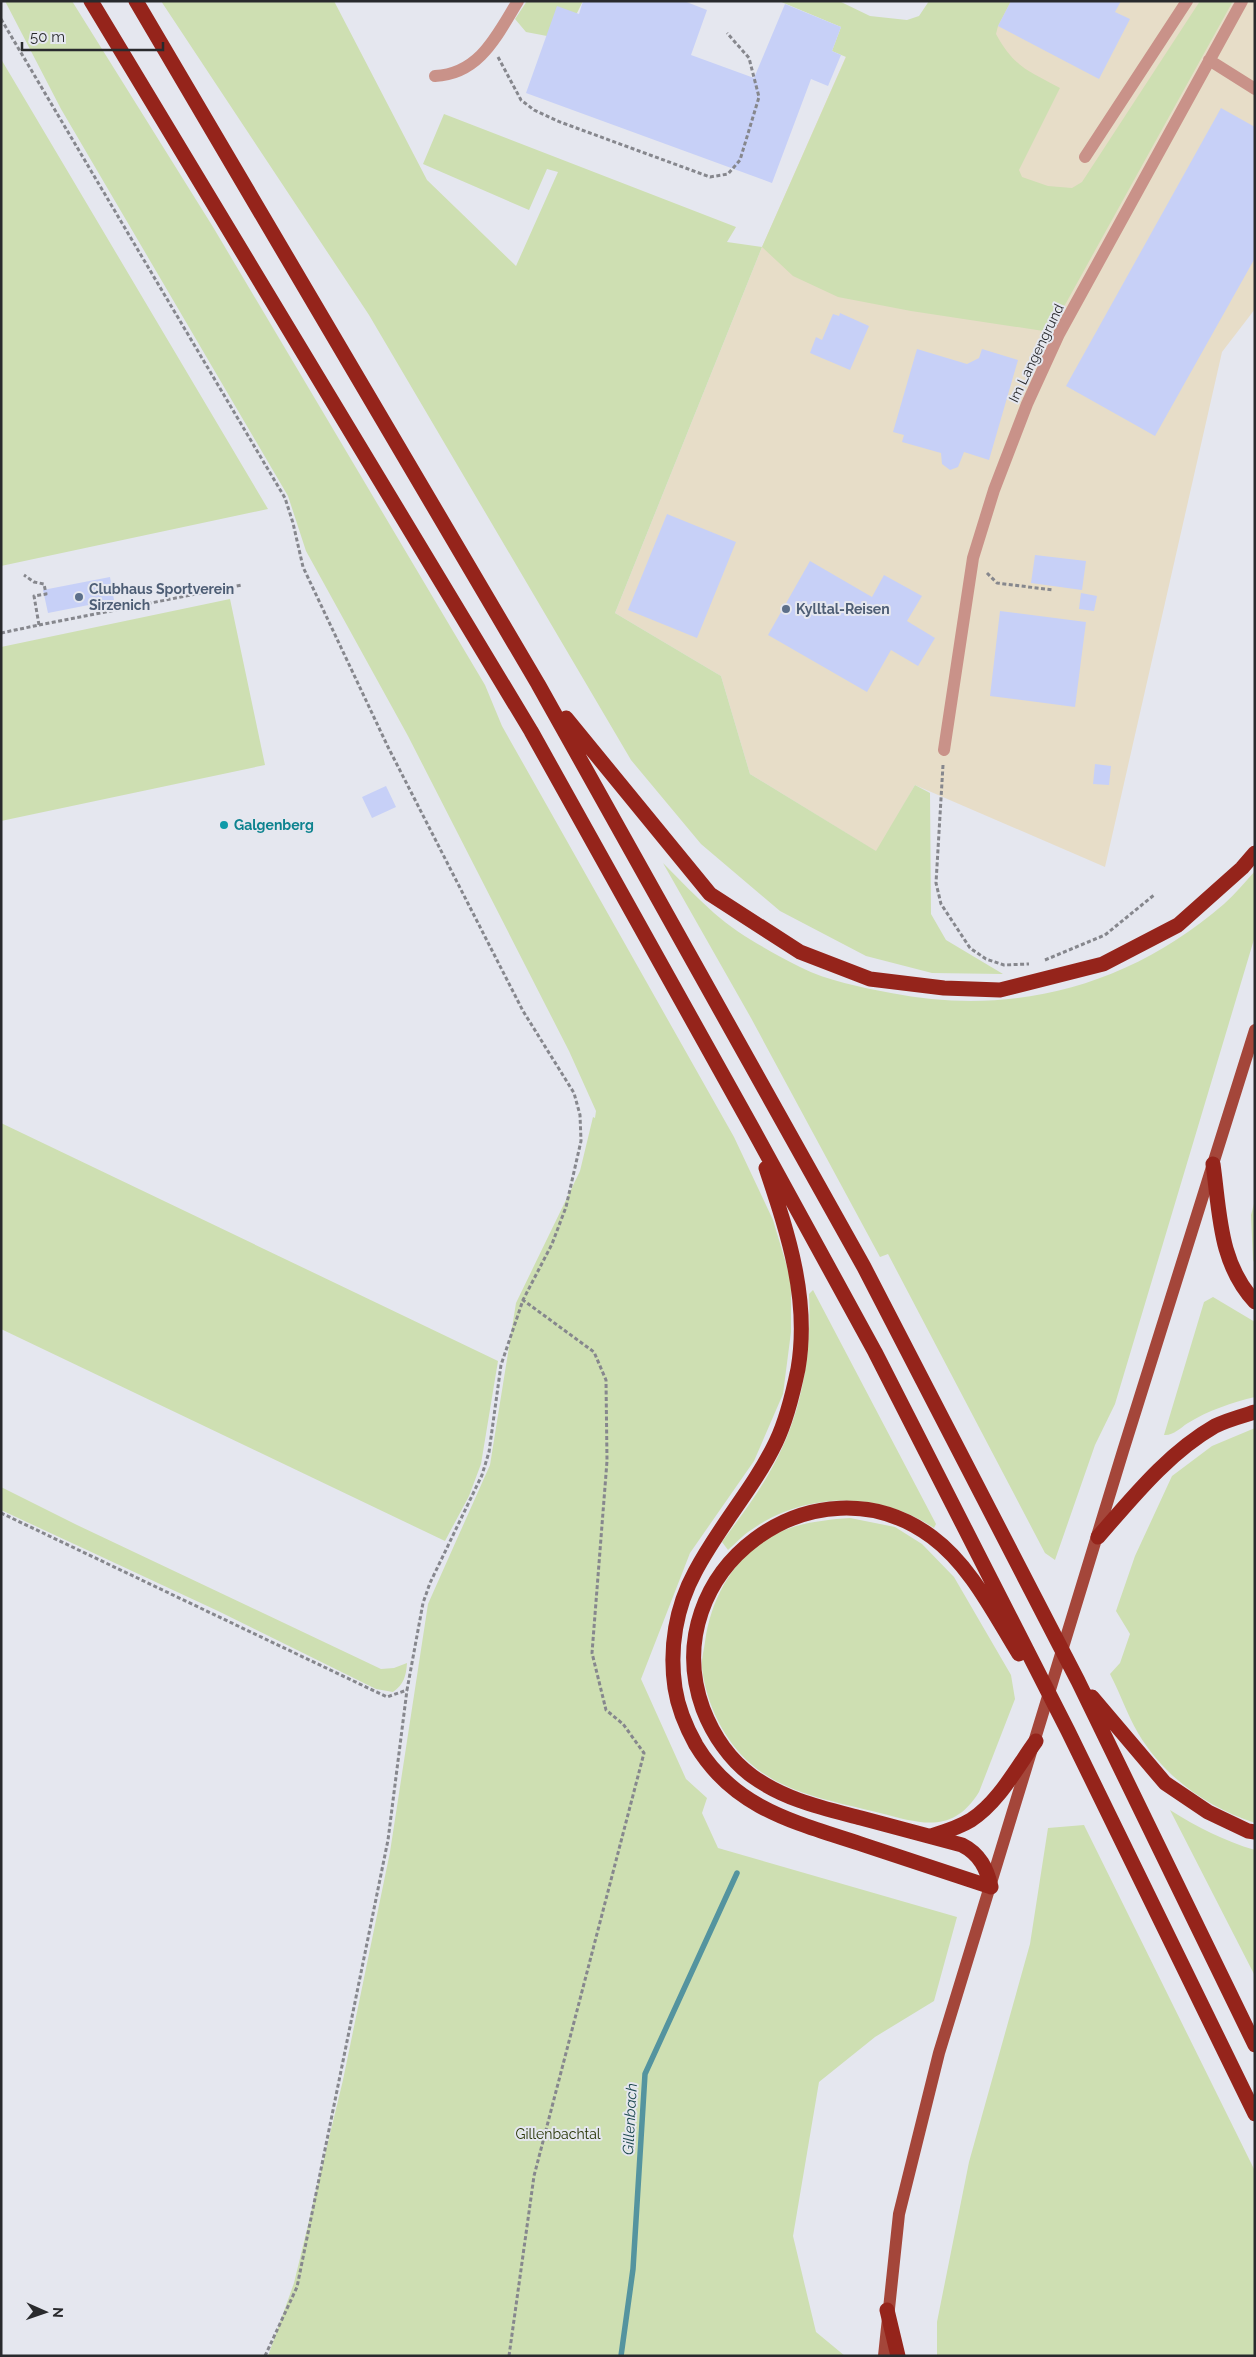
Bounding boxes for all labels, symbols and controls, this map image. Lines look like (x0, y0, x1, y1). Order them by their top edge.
scale bar (22, 20, 164, 52)
text: 50 m (30, 28, 65, 46)
street label: Im Langengrund (1005, 301, 1067, 405)
place label: Clubhaus Sportverein Sirzenich (89, 581, 234, 613)
marker: Clubhaus Sportverein Sirzenich (73, 591, 85, 603)
place label: Kylltal-Reisen (796, 601, 890, 617)
marker: Kylltal-Reisen (780, 603, 792, 615)
place label: Galgenberg (234, 817, 314, 833)
marker: Galgenberg (218, 819, 230, 831)
water label: Gillenbach (619, 2083, 641, 2155)
park label: Gillenbachtal (515, 2126, 601, 2142)
north arrow (20, 2287, 70, 2337)
text: N (50, 2307, 66, 2318)

